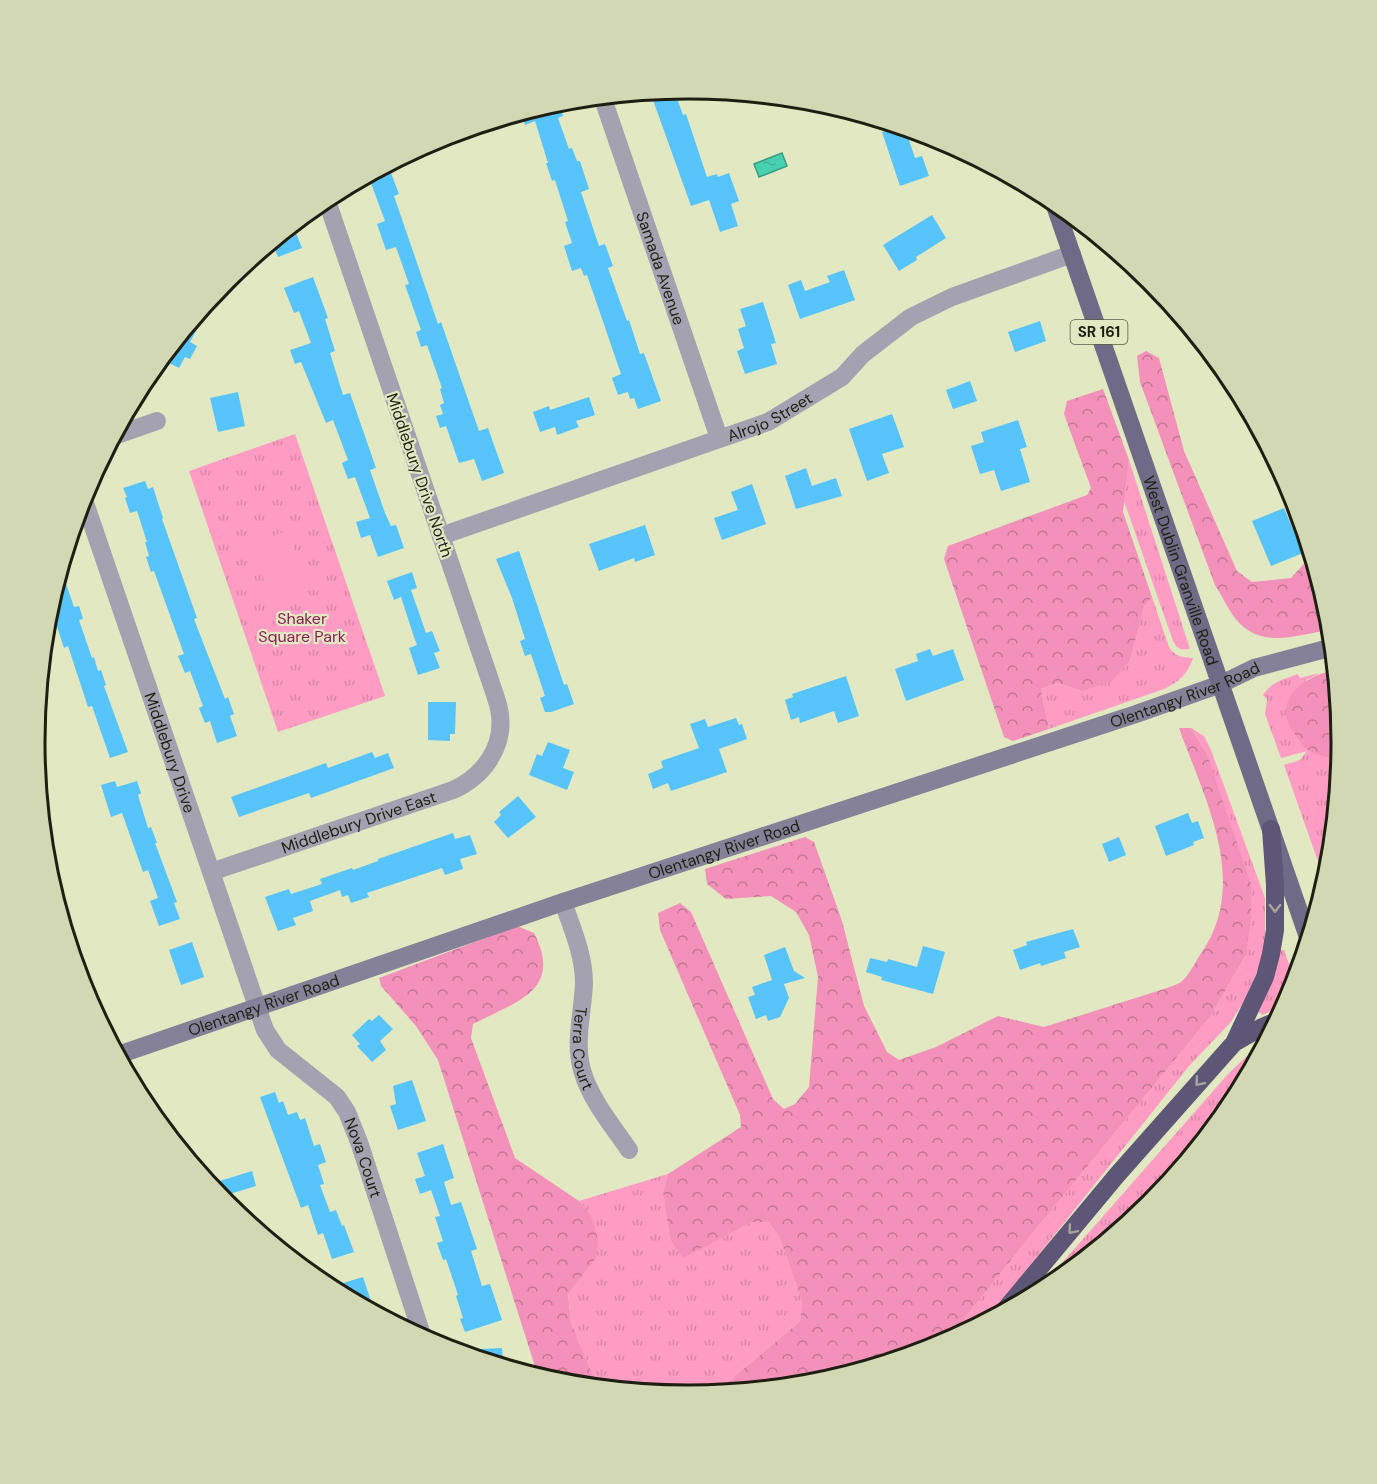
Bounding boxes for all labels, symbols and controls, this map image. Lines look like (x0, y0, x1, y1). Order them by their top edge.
street label: Samada Avenue (631, 209, 690, 328)
road number: SR 161 (1070, 320, 1128, 344)
street label: Alrojo Street (725, 388, 816, 446)
street label: Middlebury Drive North (382, 390, 458, 560)
street label: West Dublin Granville Road (1138, 473, 1223, 668)
park label: Shaker Square Park (258, 608, 346, 647)
street label: Olentangy River Road (1107, 657, 1263, 733)
street label: Middlebury Drive (139, 690, 200, 816)
street label: Middlebury Drive East (279, 786, 439, 858)
street label: Olentangy River Road (646, 815, 803, 884)
one-way arrow (1269, 904, 1281, 913)
street label: Olentangy River Road (185, 970, 342, 1041)
street label: Terra Court (568, 1006, 598, 1093)
one-way arrow (1195, 1075, 1206, 1086)
street label: Nova Court (339, 1115, 386, 1200)
one-way arrow (1068, 1223, 1079, 1234)

